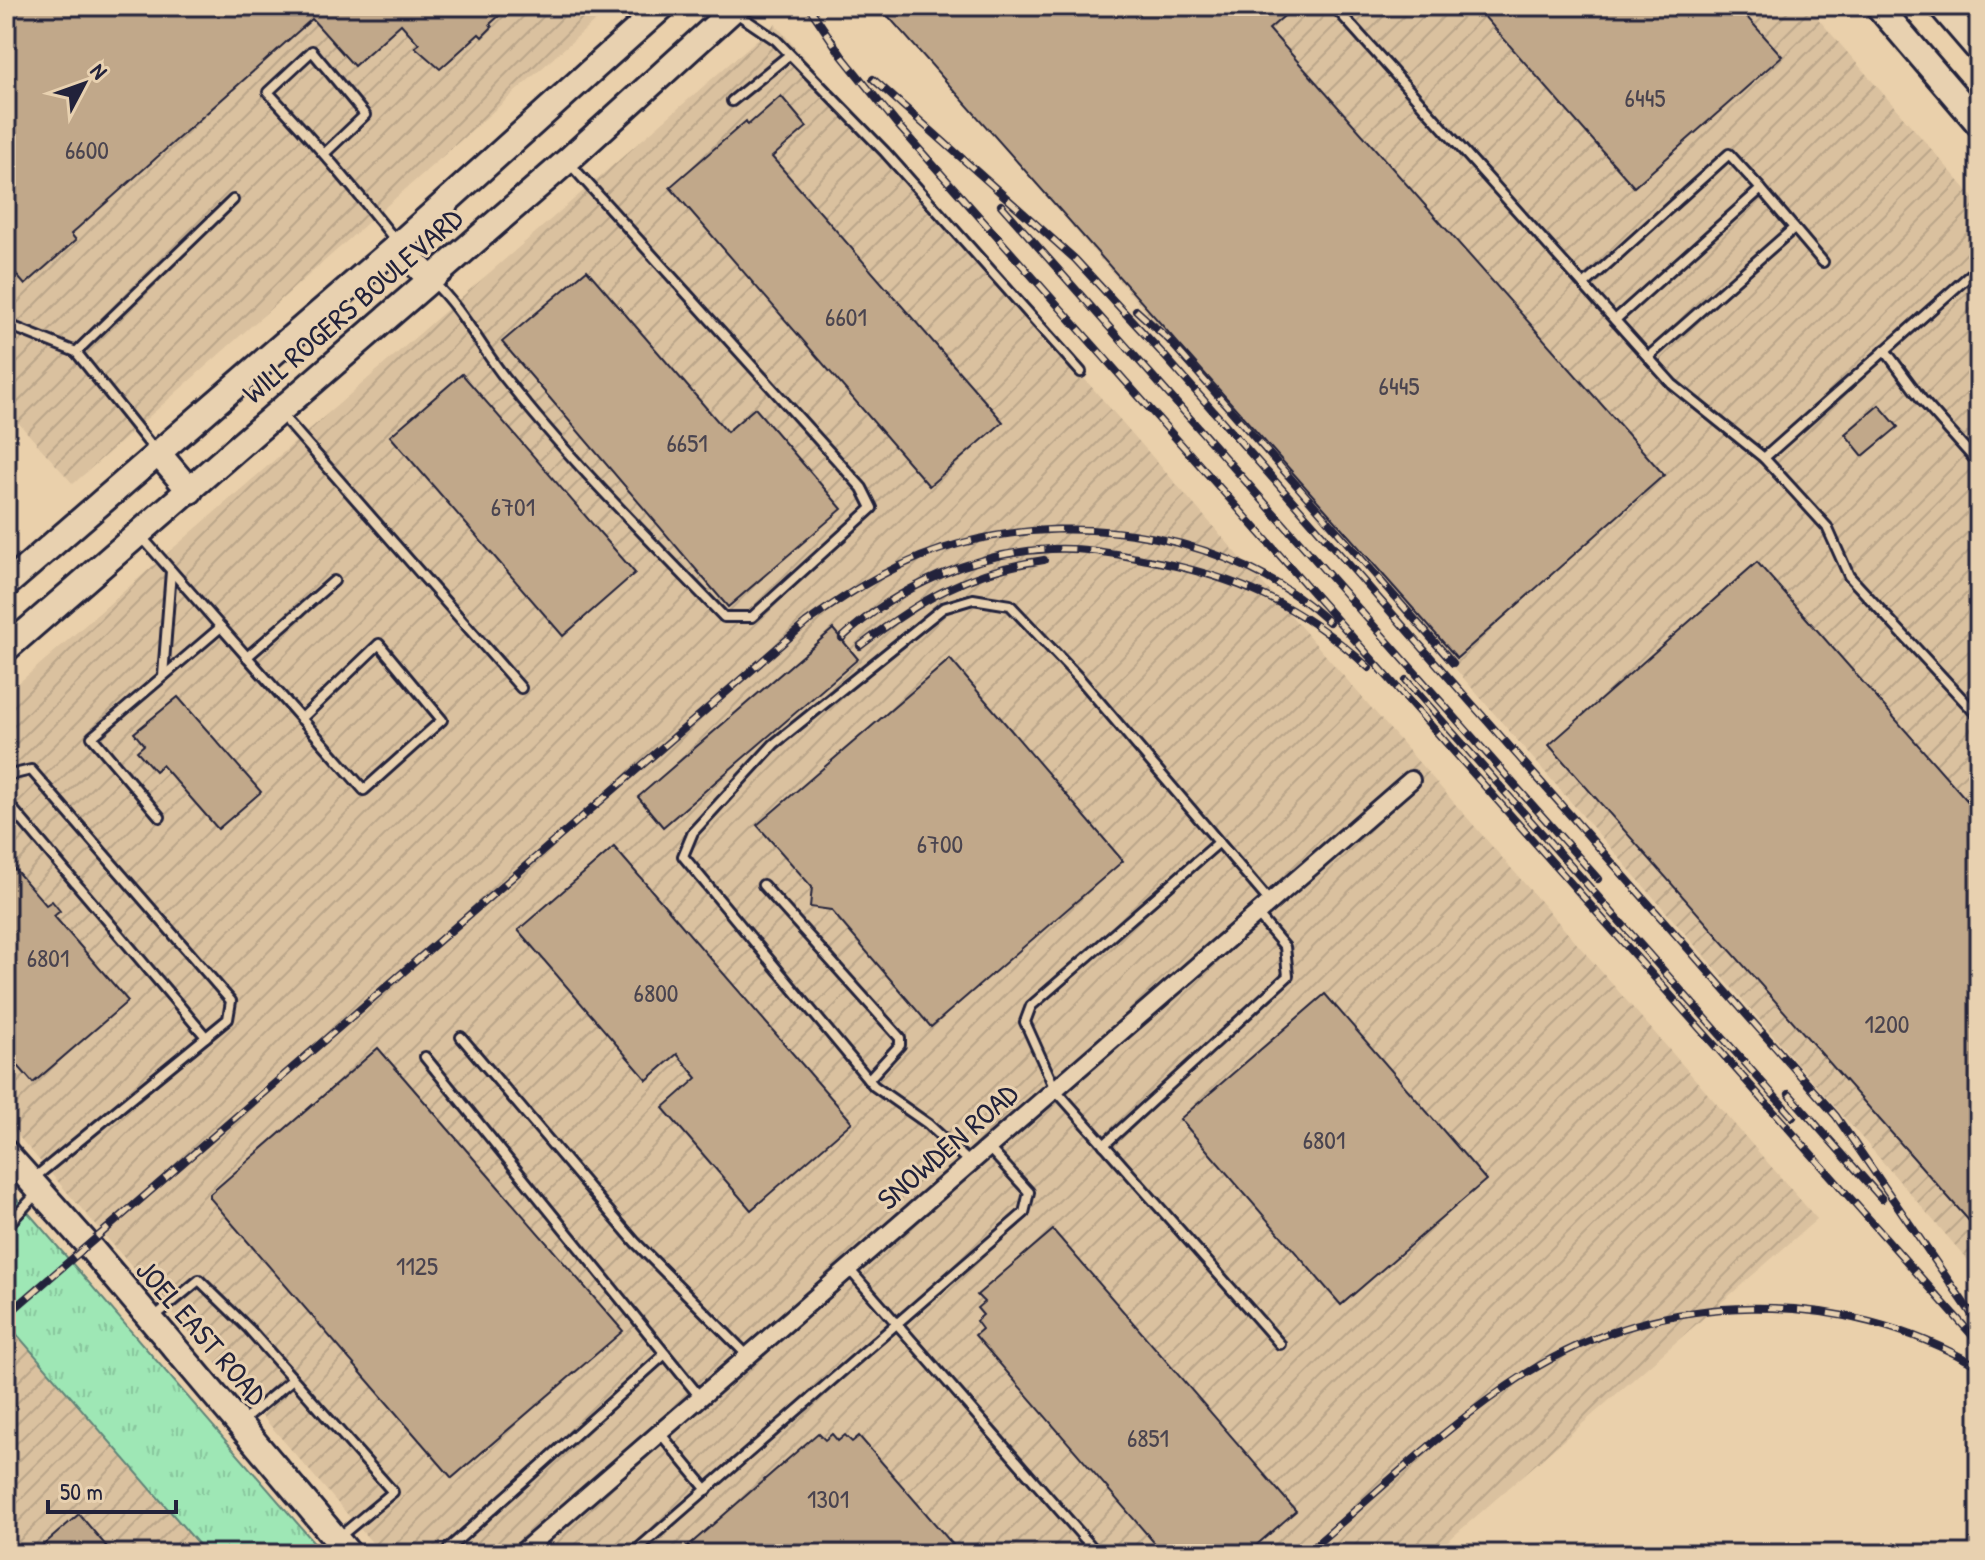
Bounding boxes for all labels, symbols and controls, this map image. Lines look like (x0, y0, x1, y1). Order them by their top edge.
north arrow (44, 44, 124, 124)
text: N (84, 57, 114, 85)
house number: 6445 (1625, 80, 1665, 115)
house number: 6600 (65, 132, 109, 167)
street label: WILL ROGERS BOULEVARD (234, 198, 471, 412)
house number: 6601 (825, 299, 867, 334)
house number: 6445 (1379, 368, 1419, 403)
house number: 6651 (666, 425, 708, 460)
house number: 6701 (491, 489, 535, 524)
house number: 6700 (917, 826, 963, 861)
house number: 6801 (27, 940, 69, 975)
house number: 6800 (634, 975, 678, 1010)
house number: 1200 (1865, 1006, 1909, 1041)
street label: SNOWDEN ROAD (868, 1073, 1027, 1218)
house number: 6801 (1303, 1122, 1345, 1157)
house number: 1125 (396, 1248, 438, 1283)
street label: JOEL EAST ROAD (128, 1251, 277, 1414)
house number: 6851 (1127, 1420, 1169, 1455)
scale bar (48, 1464, 176, 1514)
text: 50 m (60, 1475, 103, 1507)
house number: 1301 (807, 1481, 849, 1516)

